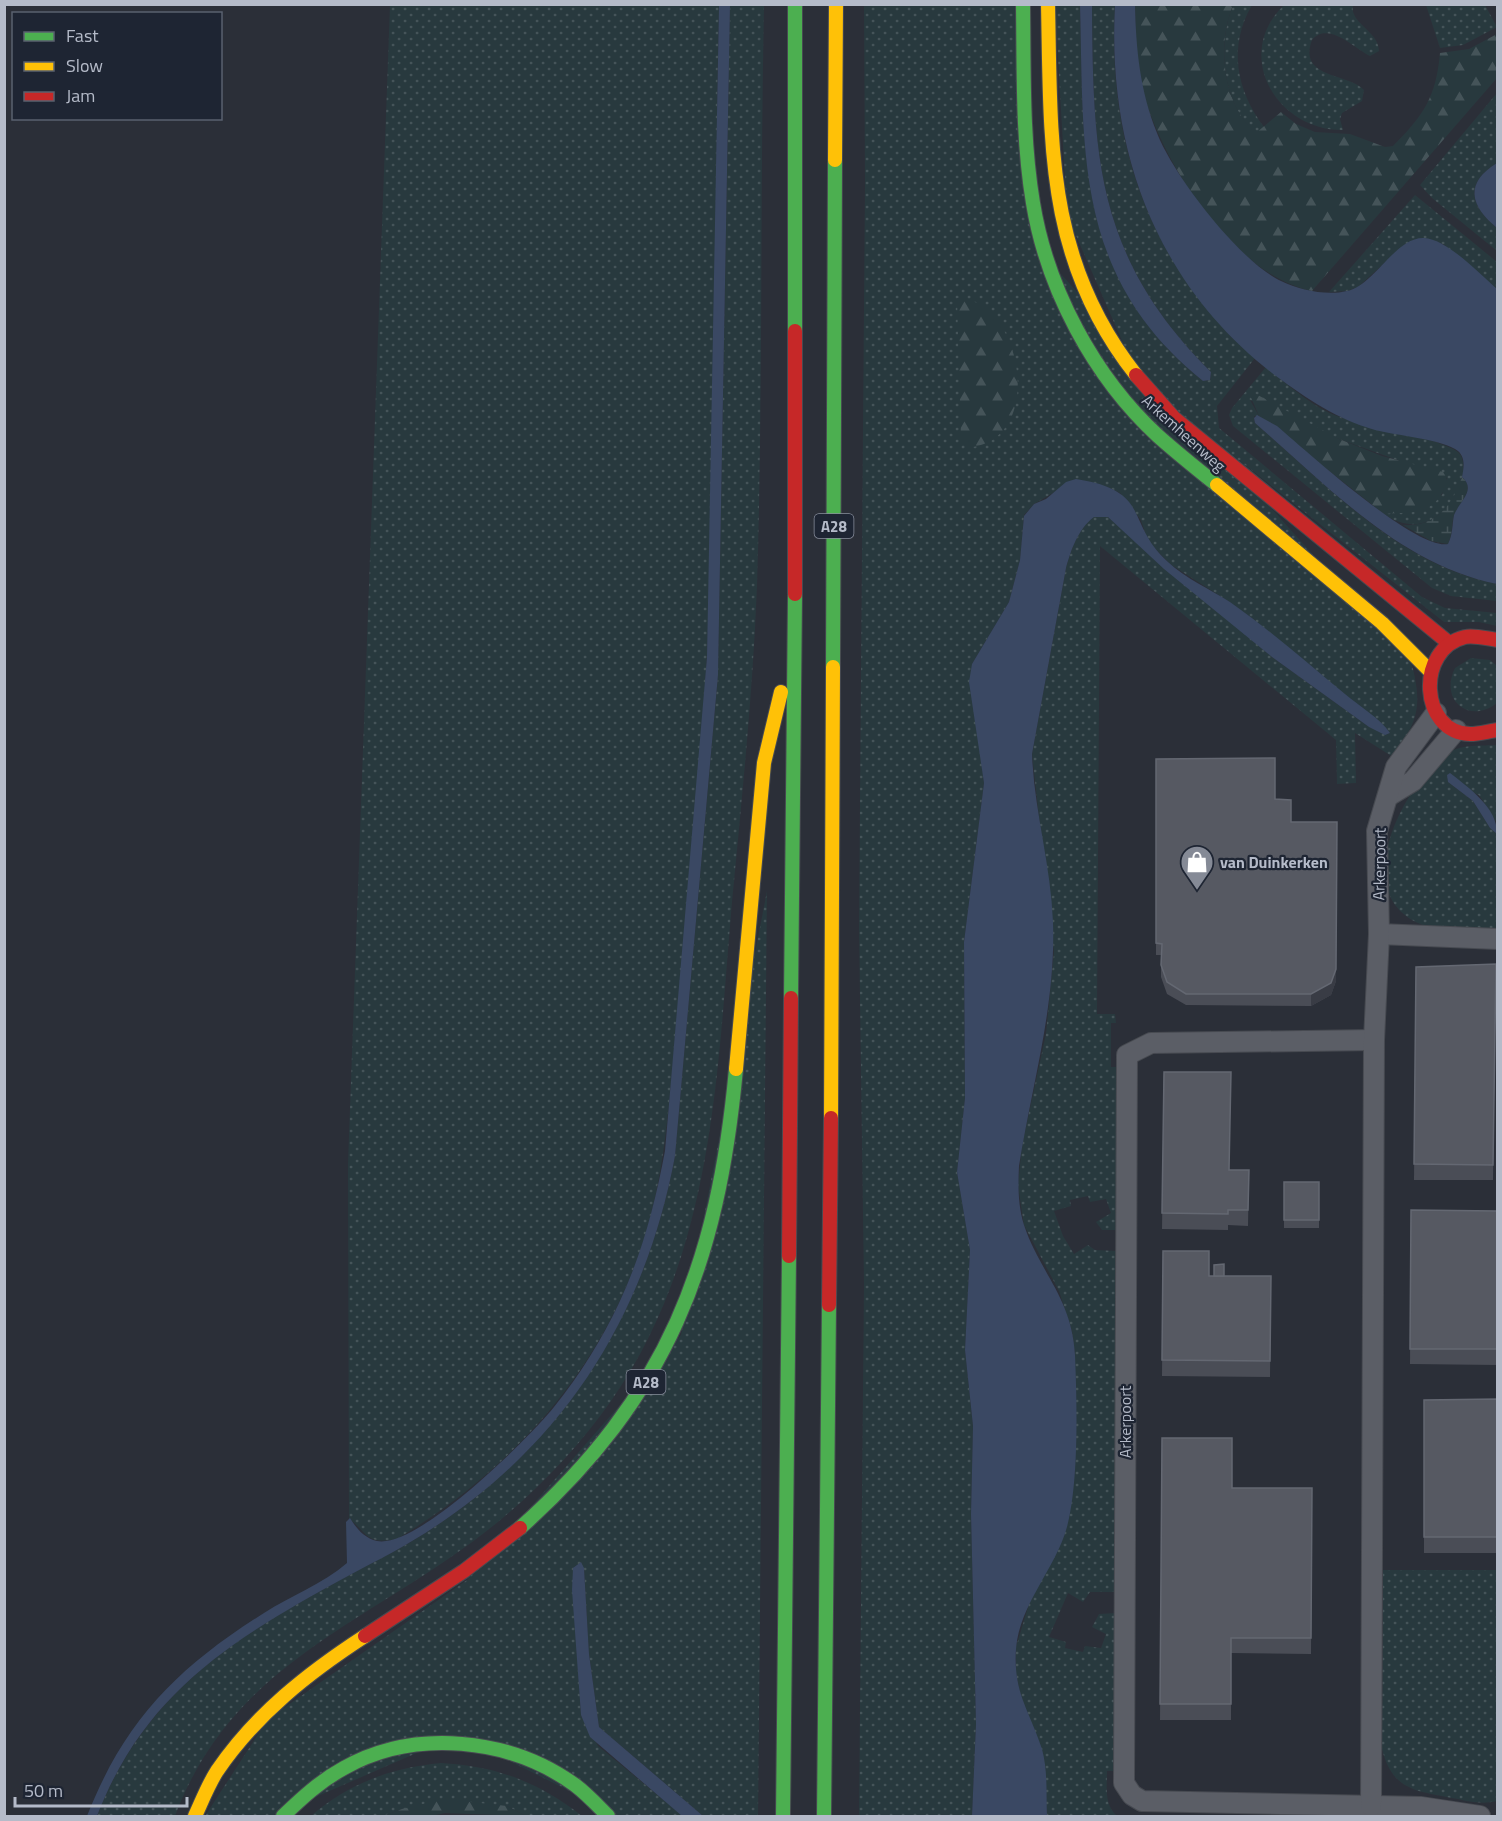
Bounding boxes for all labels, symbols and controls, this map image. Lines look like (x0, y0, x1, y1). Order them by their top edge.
legend (12, 12, 222, 120)
text: Fast (66, 22, 99, 49)
text: Slow (66, 52, 103, 79)
text: Jam (66, 82, 95, 109)
street label: Arkemheenweg (1137, 389, 1231, 477)
road number: A28 (814, 514, 854, 538)
street label: Arkerpoort (1366, 827, 1392, 901)
shop icon: van Duinkerken (1179, 844, 1215, 891)
place label: van Duinkerken (1220, 850, 1328, 874)
road number: A28 (626, 1370, 666, 1394)
street label: Arkerpoort (1113, 1385, 1137, 1458)
scale bar (15, 1770, 188, 1808)
text: 50 m (24, 1777, 63, 1804)

